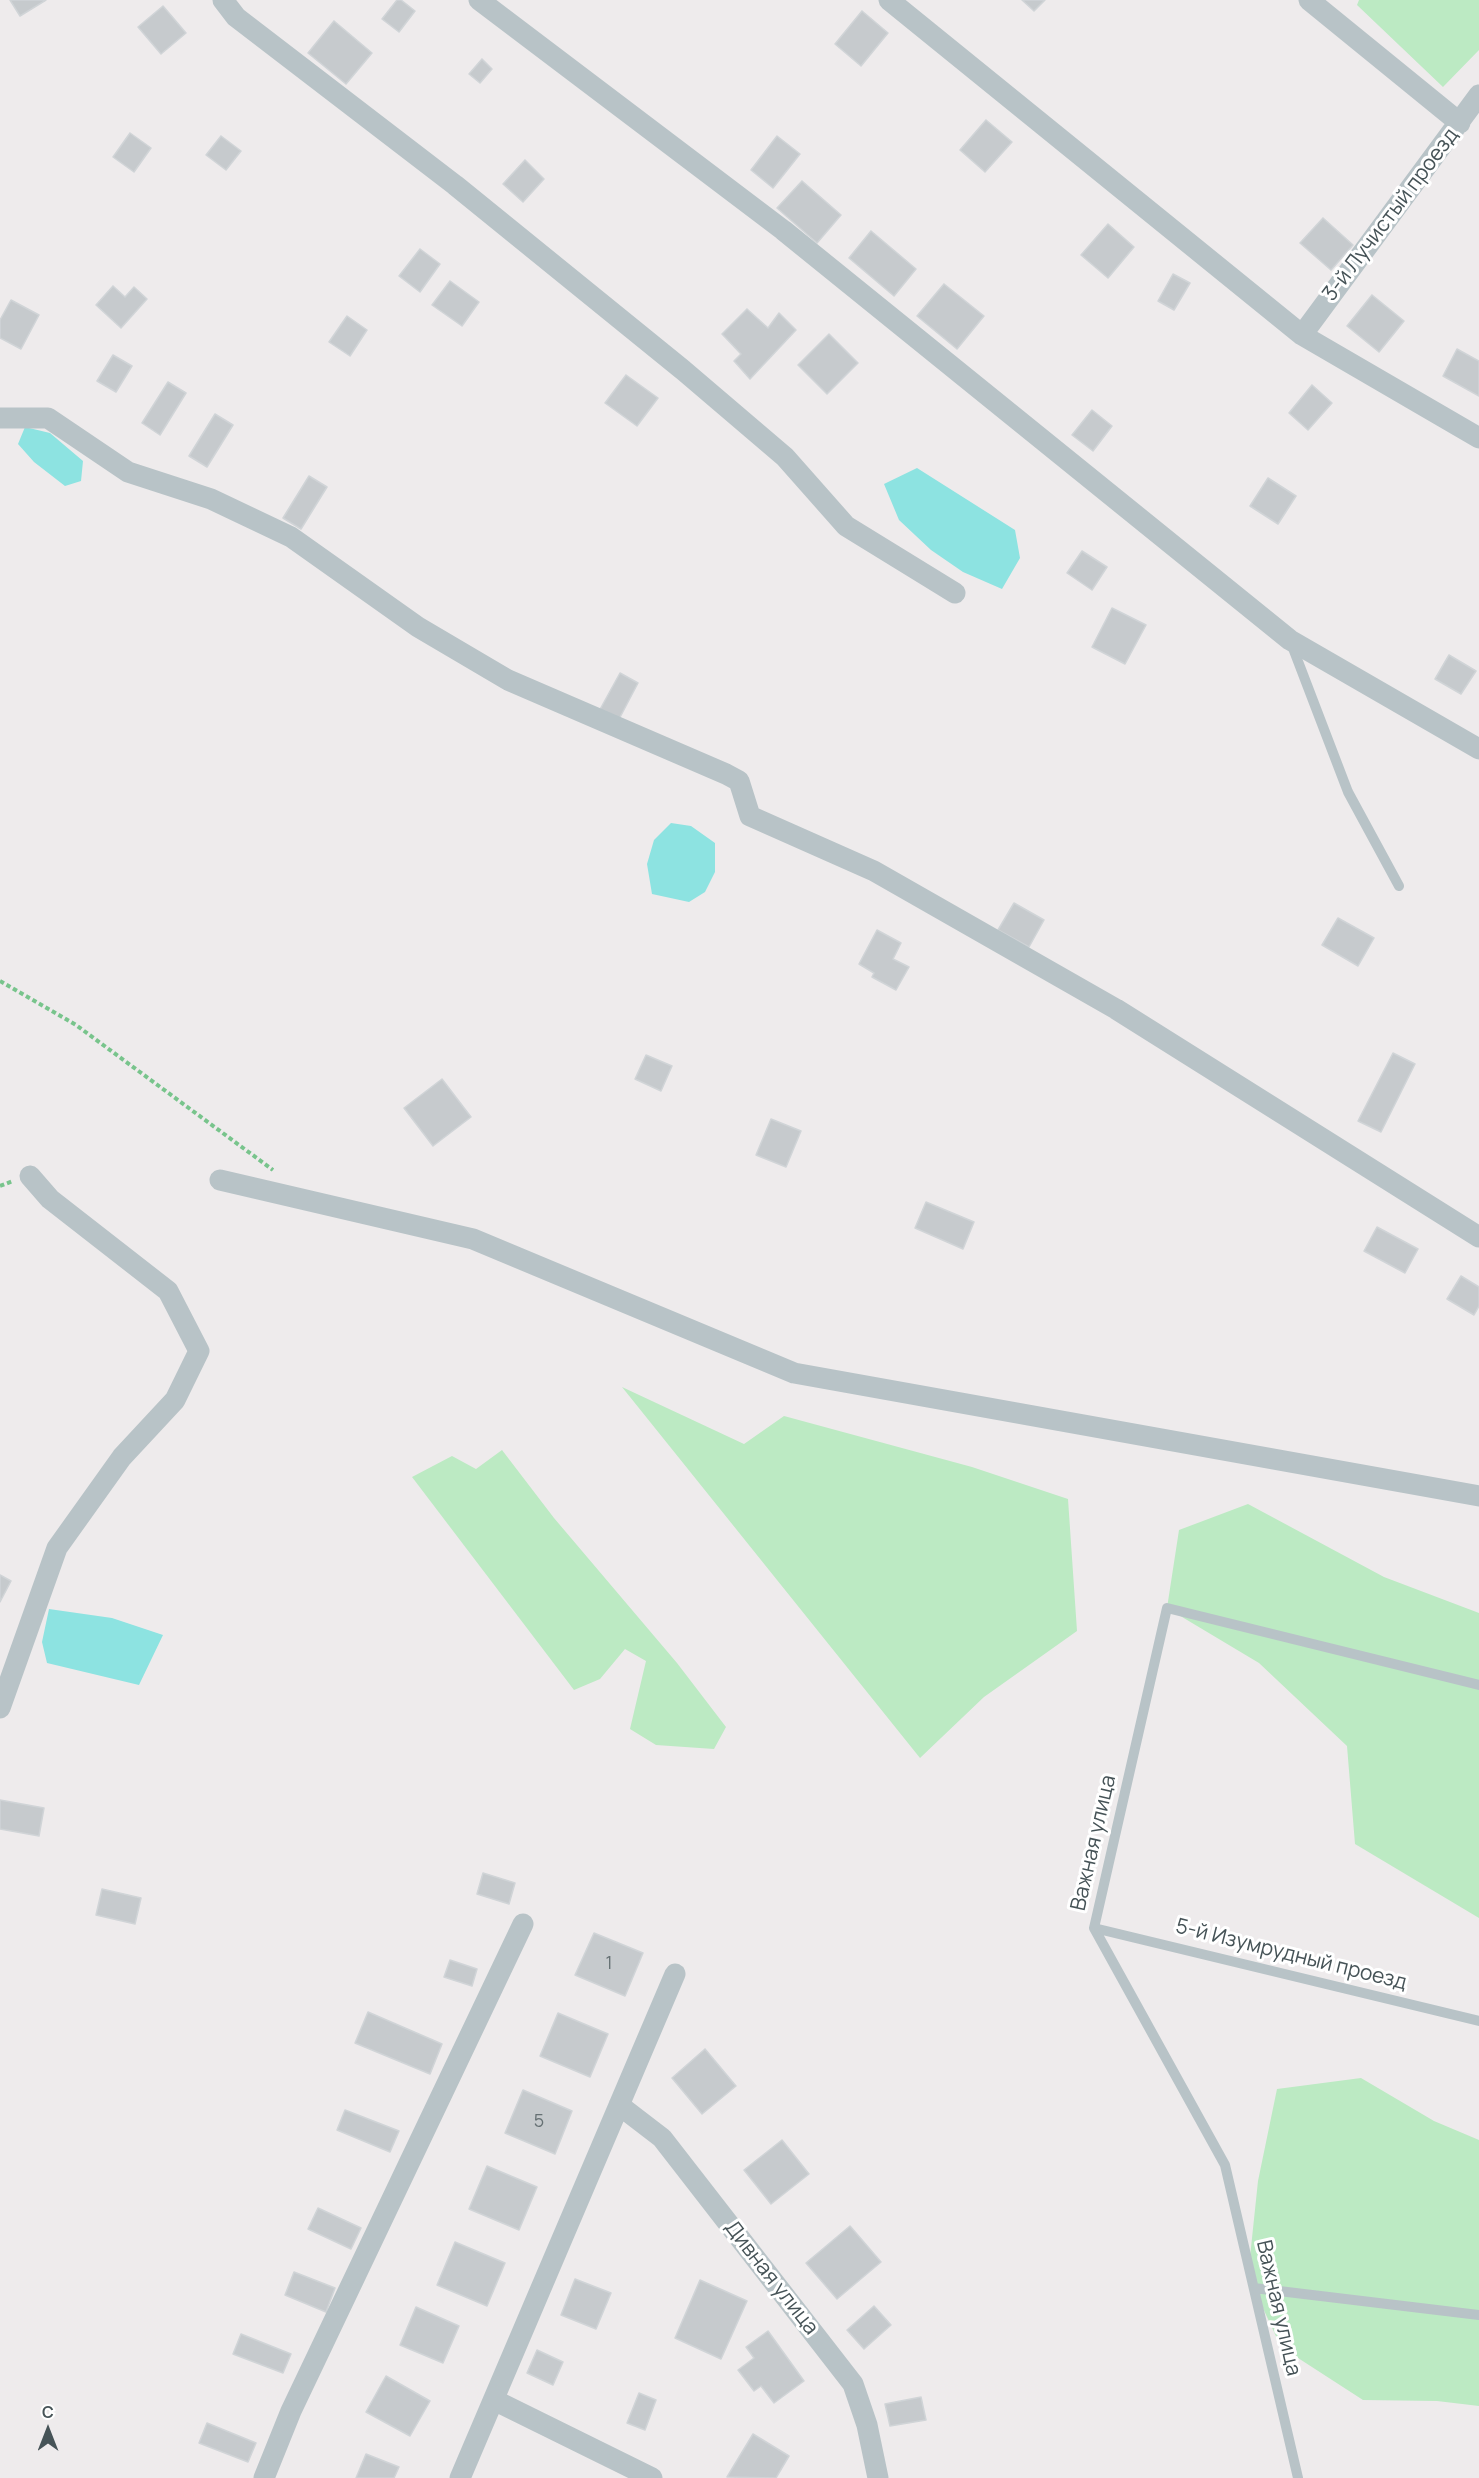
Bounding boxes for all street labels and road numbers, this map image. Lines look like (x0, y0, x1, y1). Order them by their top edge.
street label: 3-й Лучистый проезд (1318, 124, 1464, 306)
street label: Важная улица (1066, 1773, 1122, 1913)
street label: 5-й Изумрудный проезд (1173, 1914, 1409, 1996)
street label: Дивная улица (719, 2216, 823, 2340)
street label: Важная улица (1250, 2238, 1306, 2378)

